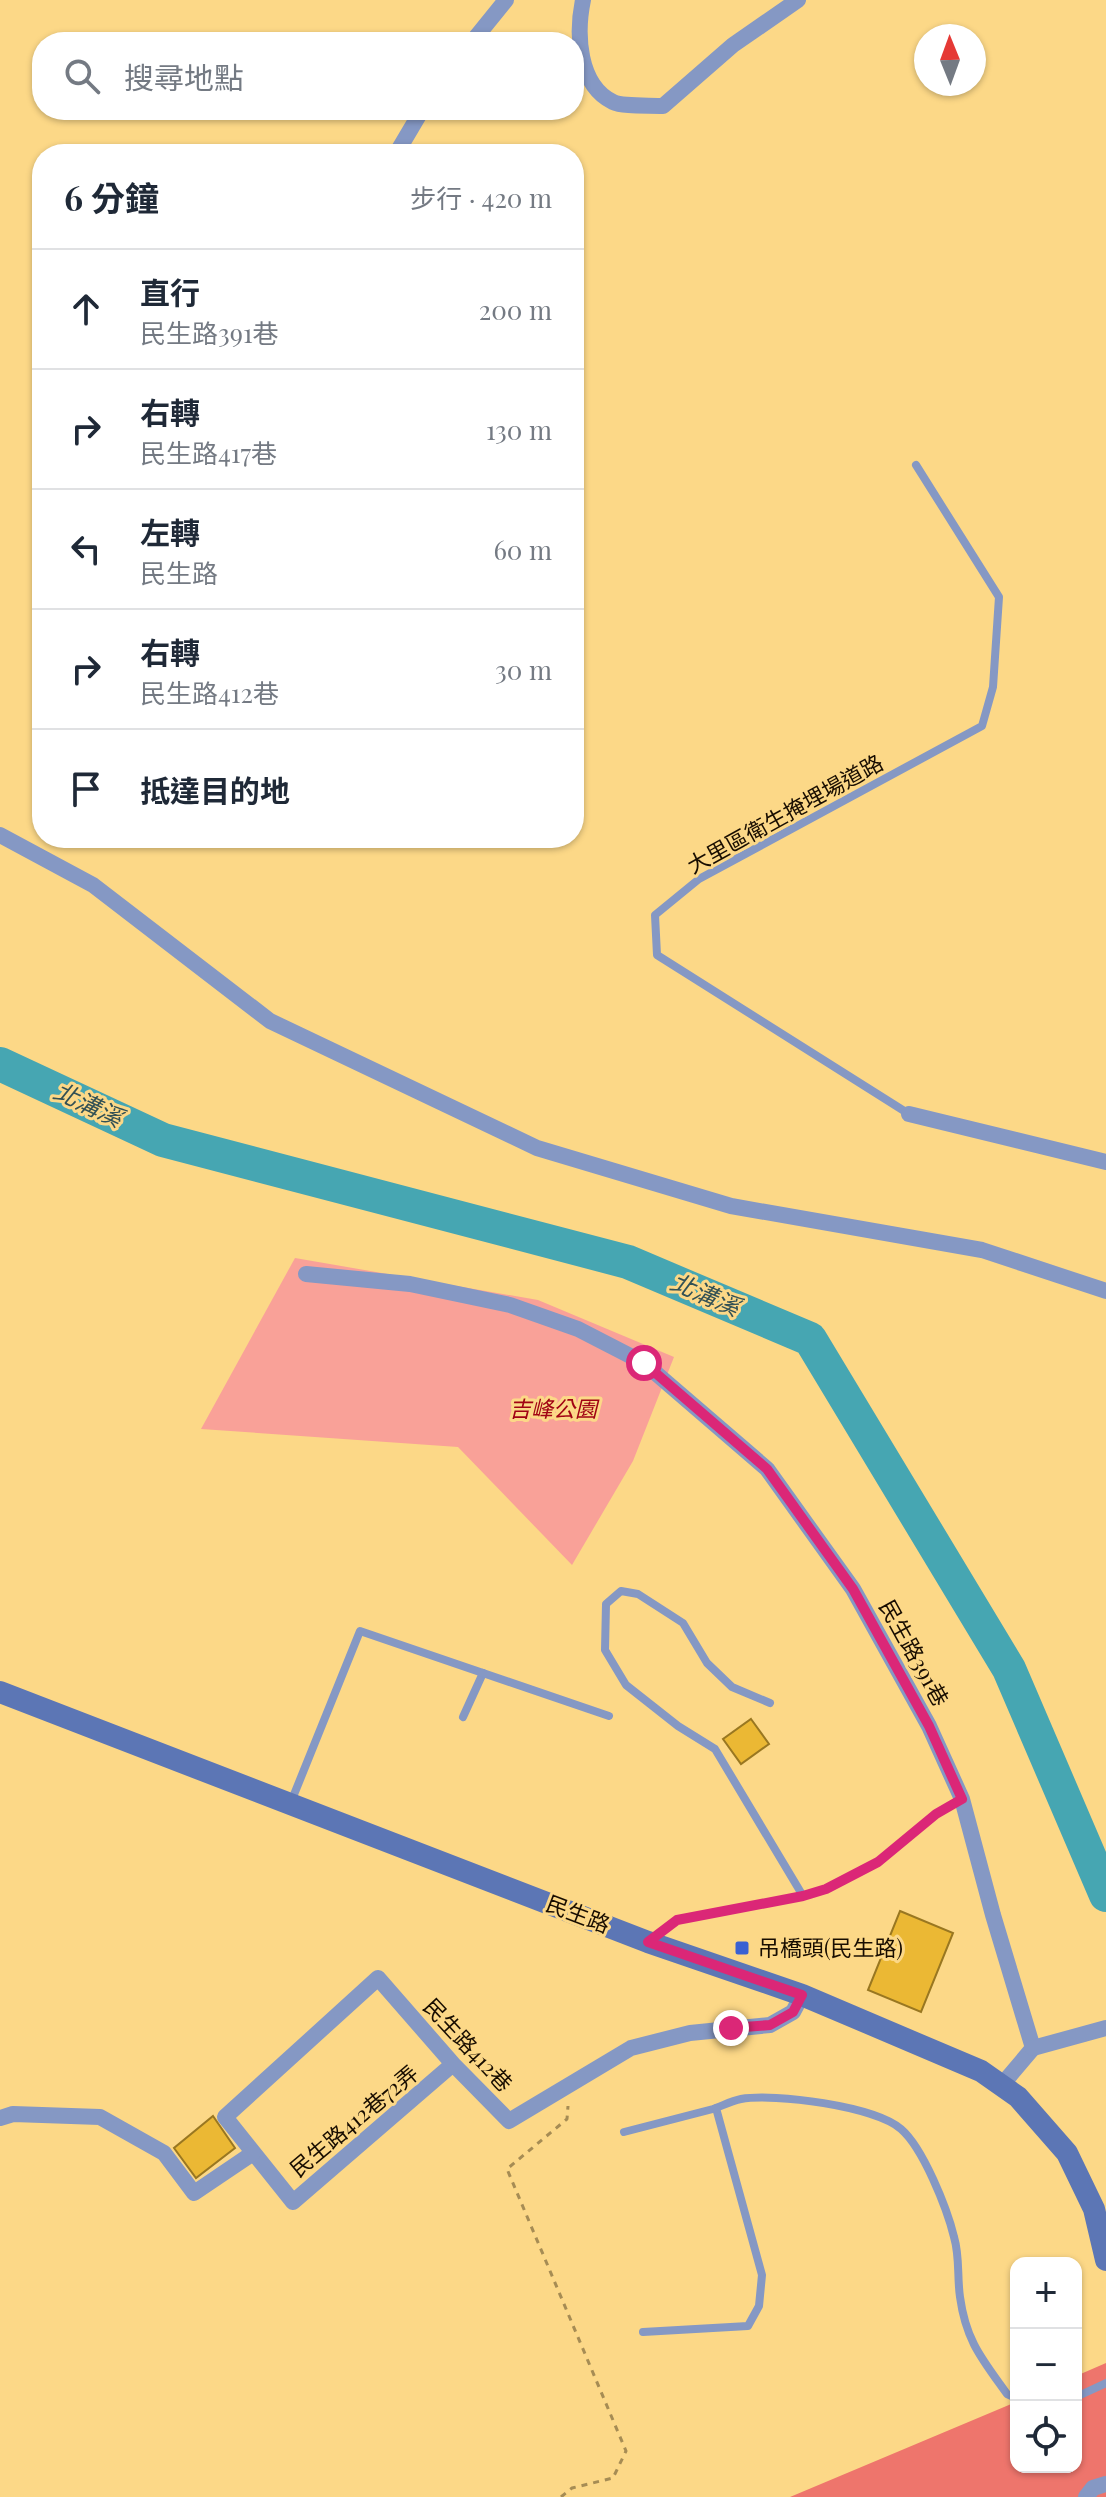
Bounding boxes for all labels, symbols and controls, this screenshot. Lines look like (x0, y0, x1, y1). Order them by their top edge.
north arrow (914, 24, 986, 96)
search box (32, 32, 584, 120)
icon: search (60, 54, 104, 98)
text: 搜尋地點 (124, 57, 244, 97)
text: 6 分鐘 (64, 174, 159, 220)
text: 步行 · 420 m (410, 180, 552, 215)
text: 直行 (140, 272, 200, 312)
icon: ahead (64, 287, 108, 331)
text: 200 m (479, 292, 552, 327)
text: 民生路391巷 (140, 315, 279, 350)
text: 右轉 (140, 392, 200, 432)
icon: right (64, 407, 108, 451)
text: 130 m (486, 412, 552, 447)
text: 民生路417巷 (140, 435, 277, 470)
text: 左轉 (140, 512, 200, 552)
icon: left (64, 527, 108, 571)
text: 60 m (493, 532, 552, 567)
text: 民生路 (140, 555, 218, 590)
text: 右轉 (140, 632, 200, 672)
icon: right (64, 647, 108, 691)
text: 30 m (495, 652, 552, 687)
text: 民生路412巷 (140, 675, 279, 710)
street label: 大里區衛生掩埋場道路 (681, 747, 888, 880)
icon: arrive (64, 767, 108, 811)
text: 抵達目的地 (140, 770, 290, 810)
water label: 北溝溪 (49, 1073, 131, 1134)
water label: 北溝溪 (666, 1264, 748, 1323)
route start (626, 1345, 662, 1381)
park label: 吉峰公園 (509, 1393, 600, 1423)
street label: 民生路391巷 (873, 1594, 956, 1711)
street label: 民生路 (542, 1887, 615, 1939)
place label: 吊橋頭(民生路) (758, 1932, 903, 1962)
marker: 吊橋頭(民生路) (733, 1939, 751, 1957)
street label: 民生路412巷 (418, 1991, 520, 2098)
route end (713, 2010, 749, 2046)
street label: 民生路412巷72弄 (283, 2058, 424, 2183)
map controls (1010, 2257, 1082, 2473)
button: + (1010, 2257, 1082, 2329)
button: − (1010, 2329, 1082, 2401)
button: locate (1010, 2401, 1082, 2473)

